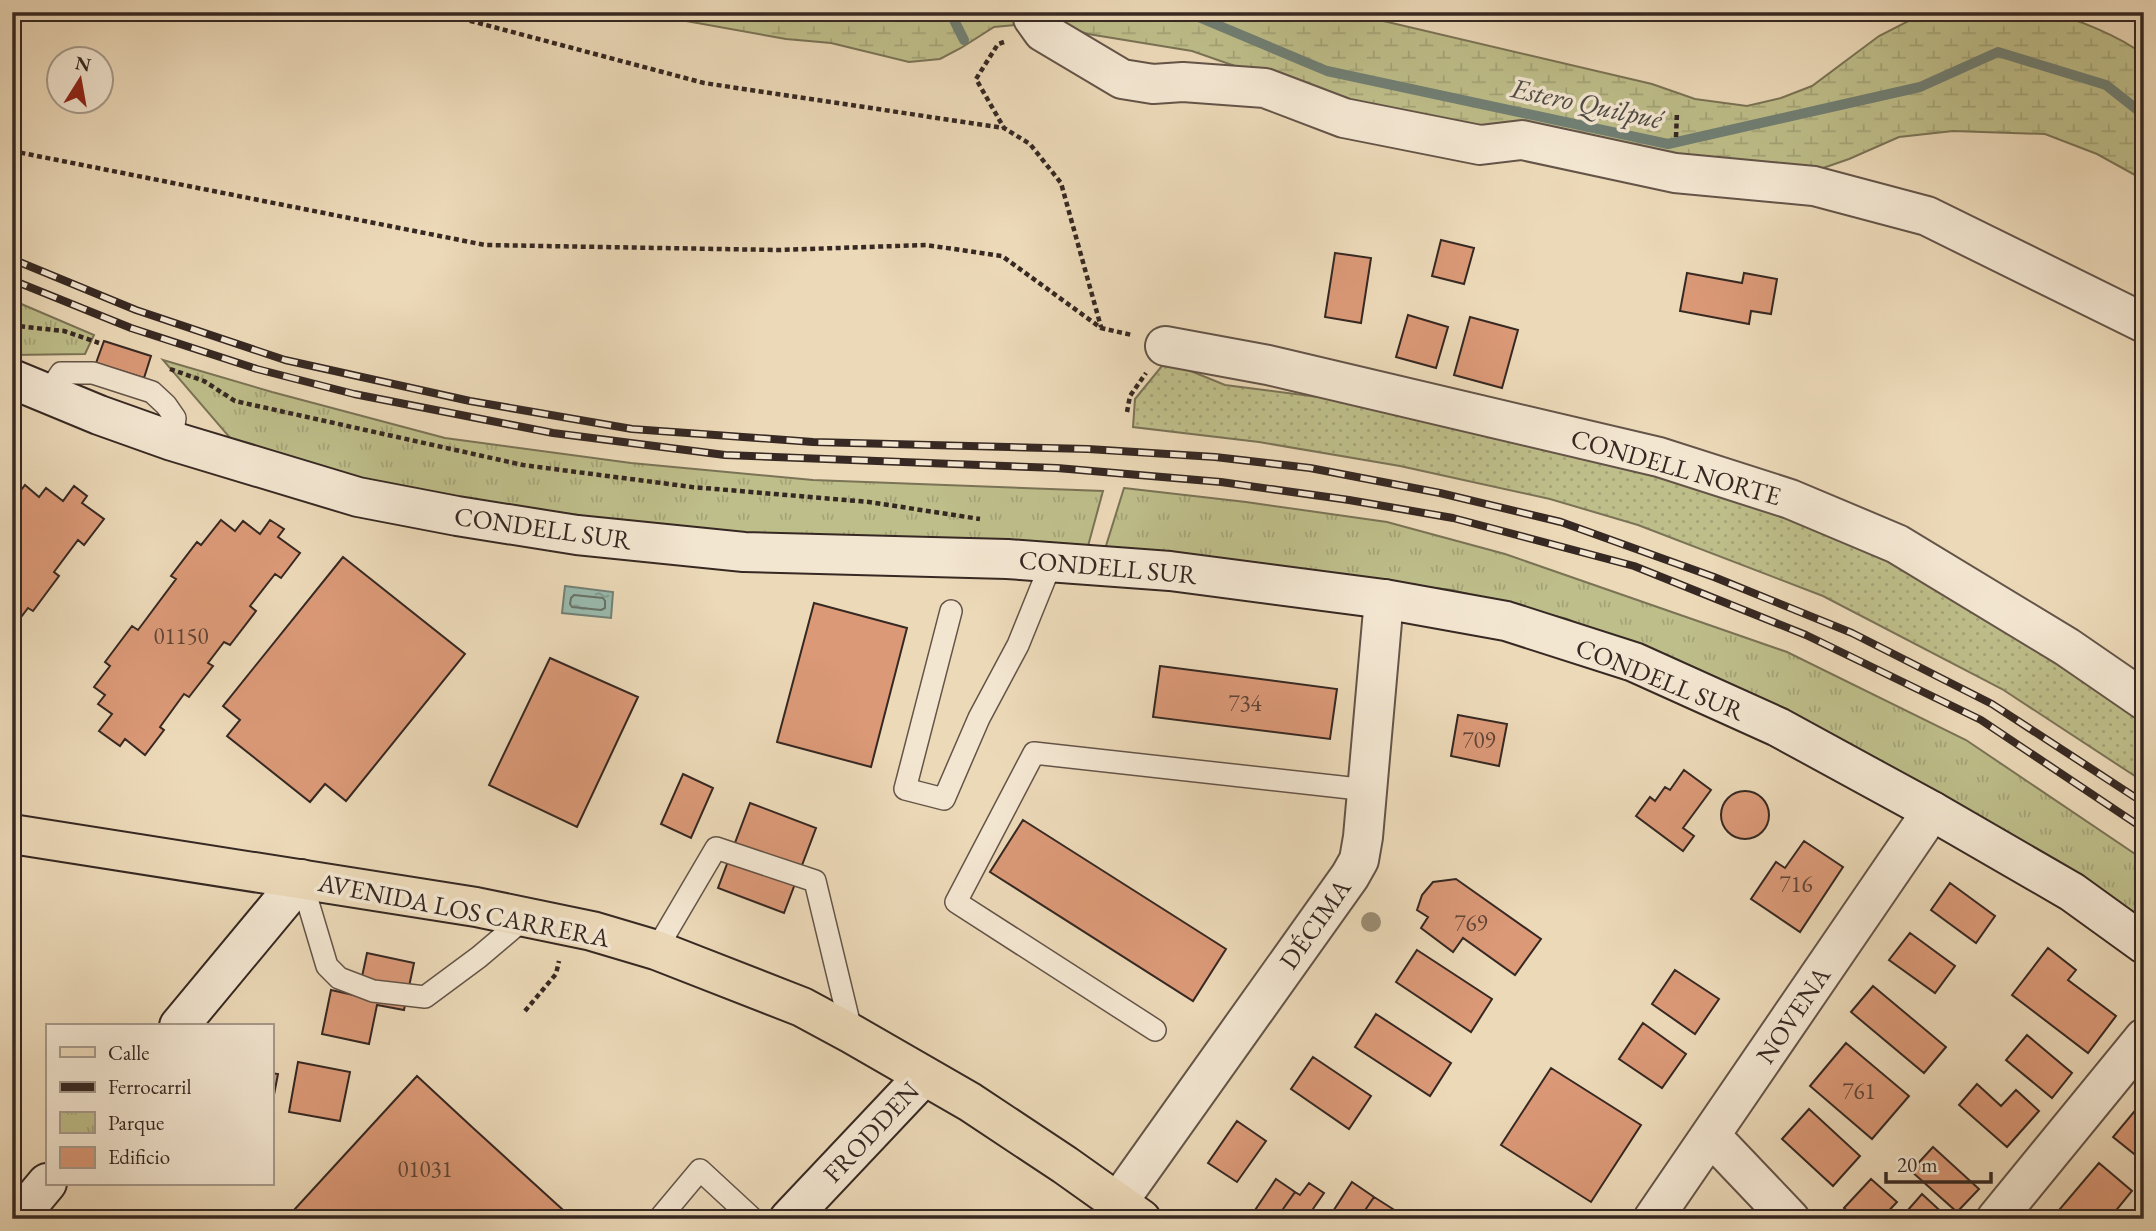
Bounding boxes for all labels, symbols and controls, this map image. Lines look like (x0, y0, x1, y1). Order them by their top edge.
north arrow (46, 46, 116, 116)
text: N (73, 50, 94, 78)
water label: Estero Quilpué (1507, 69, 1668, 137)
street label: CONDELL NORTE (1567, 421, 1785, 513)
street label: CONDELL SUR (452, 499, 634, 557)
street label: CONDELL SUR (1018, 542, 1199, 592)
house number: 01150 (153, 621, 209, 651)
street label: CONDELL SUR (1571, 630, 1750, 728)
house number: 734 (1228, 688, 1263, 718)
house number: 709 (1462, 725, 1496, 755)
street label: AVENIDA LOS CARRERA (314, 865, 614, 955)
house number: 716 (1779, 869, 1813, 899)
street label: DÉCIMA (1272, 871, 1359, 976)
house number: 769 (1454, 908, 1488, 938)
street label: NOVENA (1748, 959, 1838, 1070)
legend (46, 1024, 273, 1186)
text: Calle (108, 1039, 150, 1066)
text: Ferrocarril (108, 1073, 192, 1100)
street label: FRODDEN (816, 1074, 927, 1190)
house number: 761 (1842, 1076, 1876, 1106)
text: Parque (108, 1109, 164, 1136)
scale bar (1886, 1140, 1992, 1184)
text: Edificio (108, 1143, 170, 1170)
text: 20 m (1897, 1151, 1938, 1178)
house number: 01031 (397, 1154, 453, 1184)

